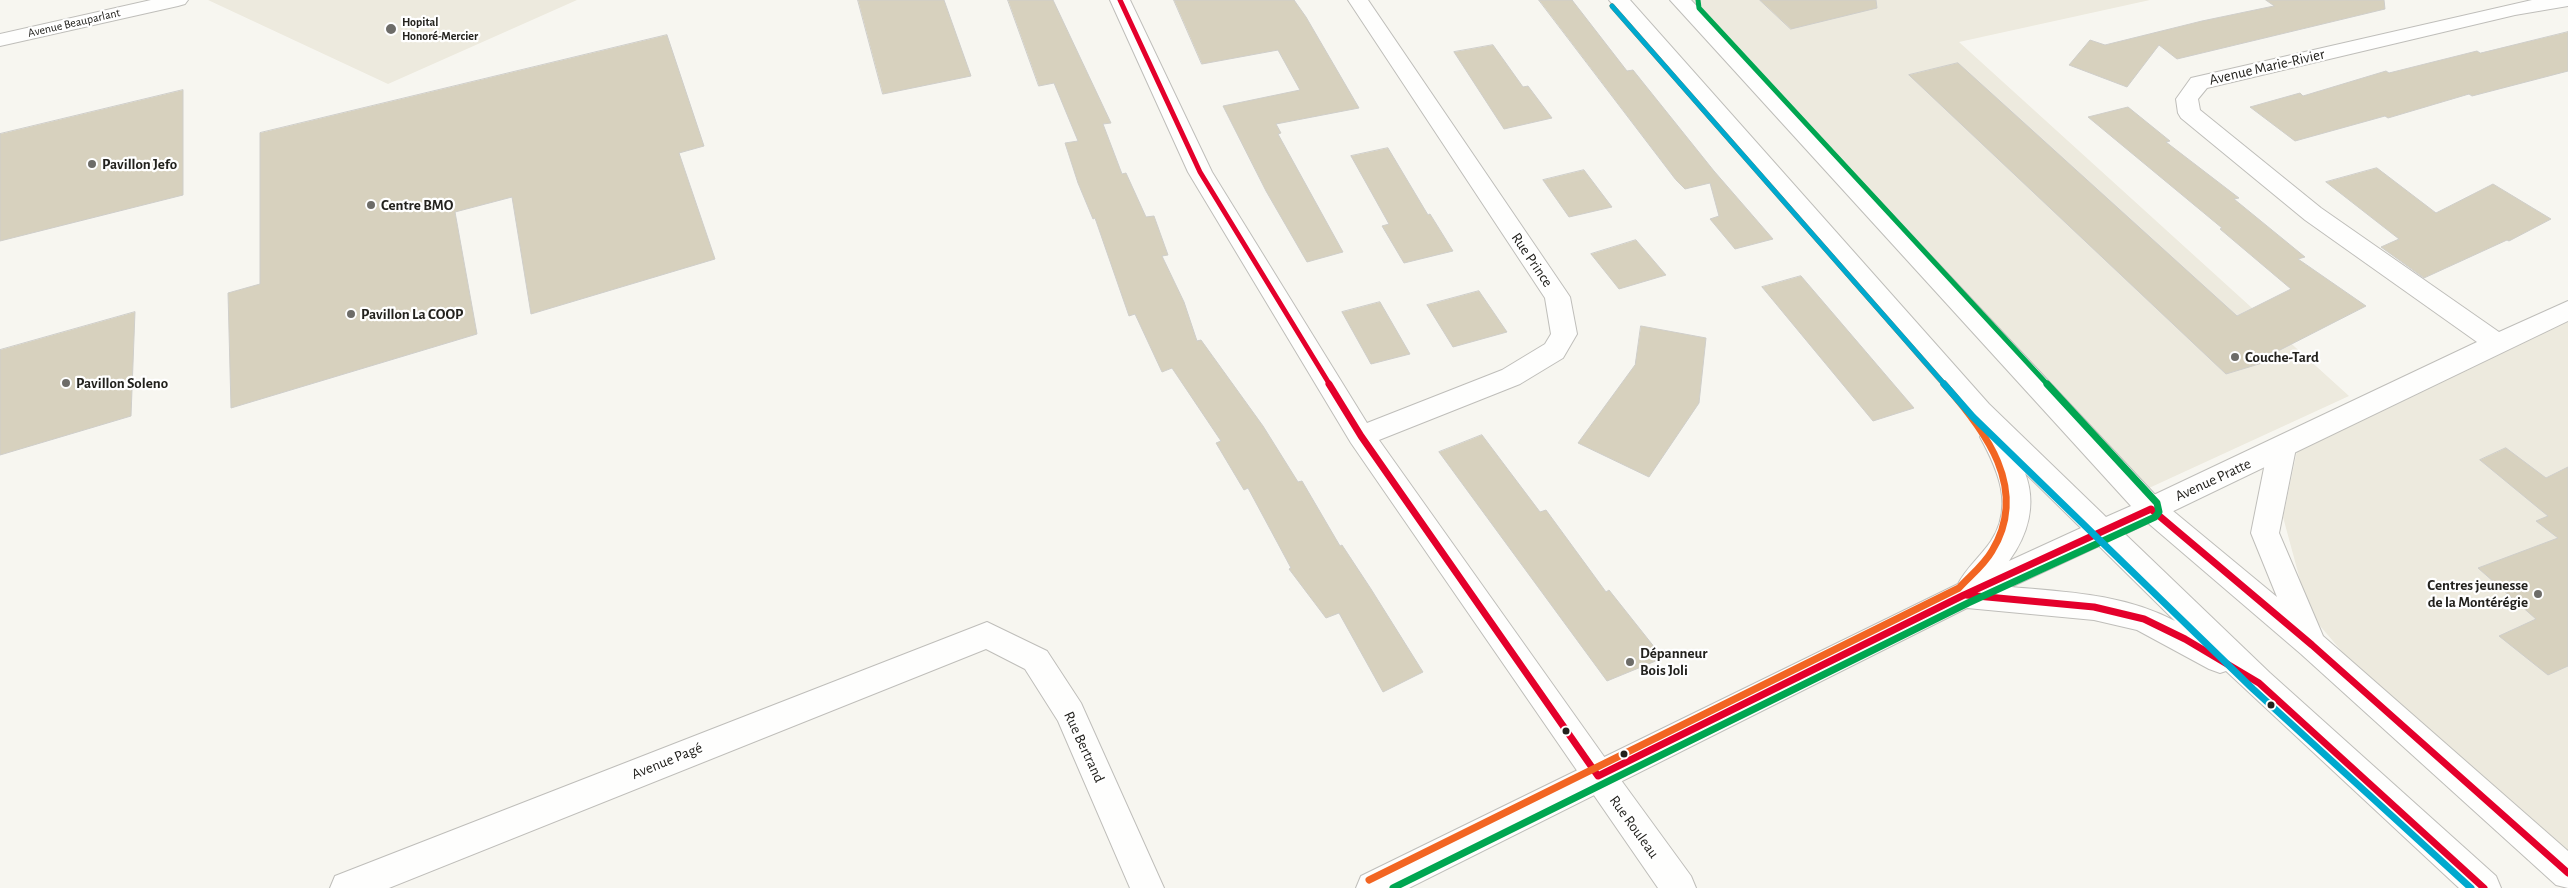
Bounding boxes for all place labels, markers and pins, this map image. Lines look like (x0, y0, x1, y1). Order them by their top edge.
place label: Hopital Honoré-Mercier (402, 15, 478, 43)
marker: Hopital Honoré-Mercier (384, 22, 398, 36)
place label: Pavillon Jefo (102, 155, 177, 173)
marker: Pavillon Jefo (86, 158, 98, 170)
place label: Centre BMO (381, 196, 453, 214)
marker: Centre BMO (365, 199, 377, 211)
place label: Pavillon La COOP (361, 305, 463, 323)
marker: Pavillon La COOP (345, 308, 357, 320)
place label: Couche-Tard (2245, 348, 2319, 366)
marker: Couche-Tard (2229, 351, 2241, 363)
place label: Pavillon Soleno (76, 374, 168, 392)
marker: Pavillon Soleno (60, 377, 72, 389)
place label: Centres jeunesse de la Montérégie (2427, 576, 2528, 611)
marker: Centres jeunesse de la Montérégie (2532, 588, 2544, 600)
place label: Dépanneur Bois Joli (1640, 644, 1708, 679)
marker: Dépanneur Bois Joli (1624, 656, 1636, 668)
unlabelled marker (2266, 700, 2276, 710)
unlabelled marker (1561, 726, 1571, 736)
unlabelled marker (1619, 749, 1629, 759)

